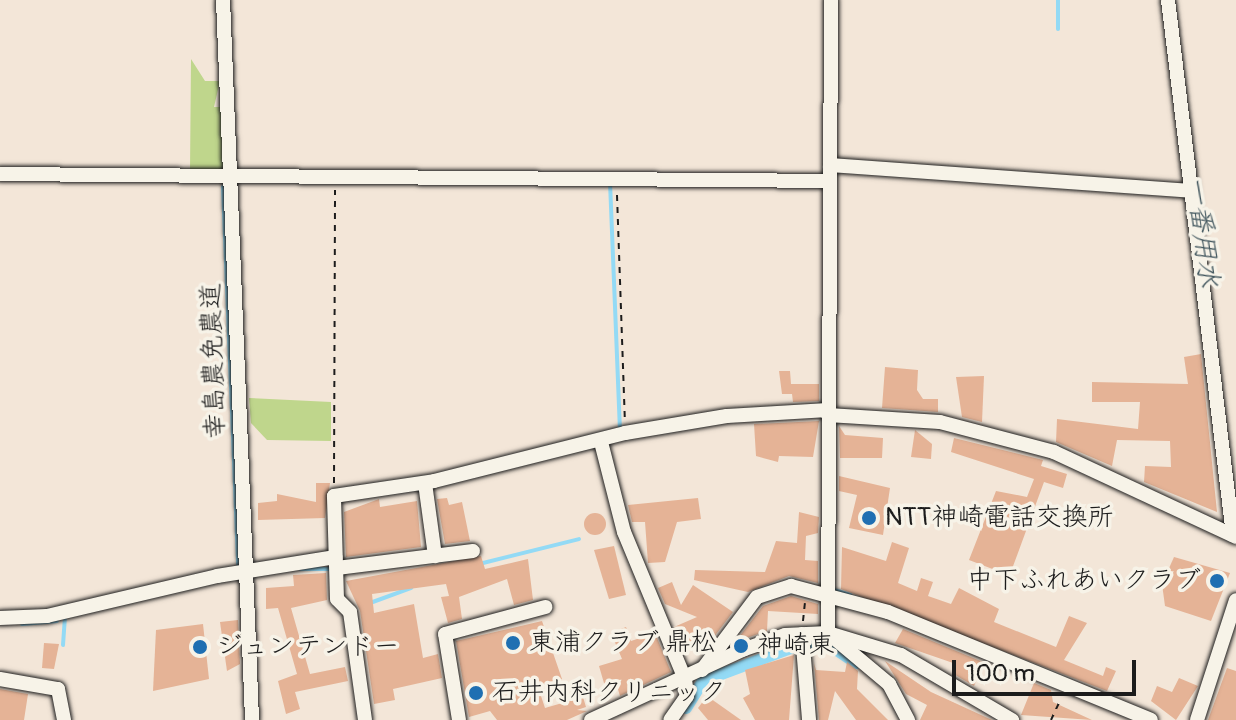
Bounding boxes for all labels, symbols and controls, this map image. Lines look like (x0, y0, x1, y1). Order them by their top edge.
water label: 一番用水 (1179, 174, 1225, 290)
street label: 幸島農免農道 (196, 283, 232, 439)
place label: NTT神崎電話交換所 (885, 502, 1113, 534)
marker: NTT神崎電話交換所 (860, 509, 878, 527)
place label: 中下ふれあいクラブ (967, 565, 1201, 597)
marker: 中下ふれあいクラブ (1208, 572, 1226, 590)
place label: 東浦クラブ 鼎松 (529, 627, 717, 659)
place label: 神崎東 (757, 630, 835, 662)
place label: ジュンテンドー (216, 631, 398, 663)
marker: 東浦クラブ 鼎松 (504, 634, 522, 652)
marker: 神崎東 (732, 637, 750, 655)
marker: ジュンテンドー (191, 638, 209, 656)
scale bar (956, 644, 1140, 694)
text: 100 m (966, 659, 1035, 688)
place label: 石井内科クリニック (492, 677, 726, 709)
marker: 石井内科クリニック (467, 684, 485, 702)

